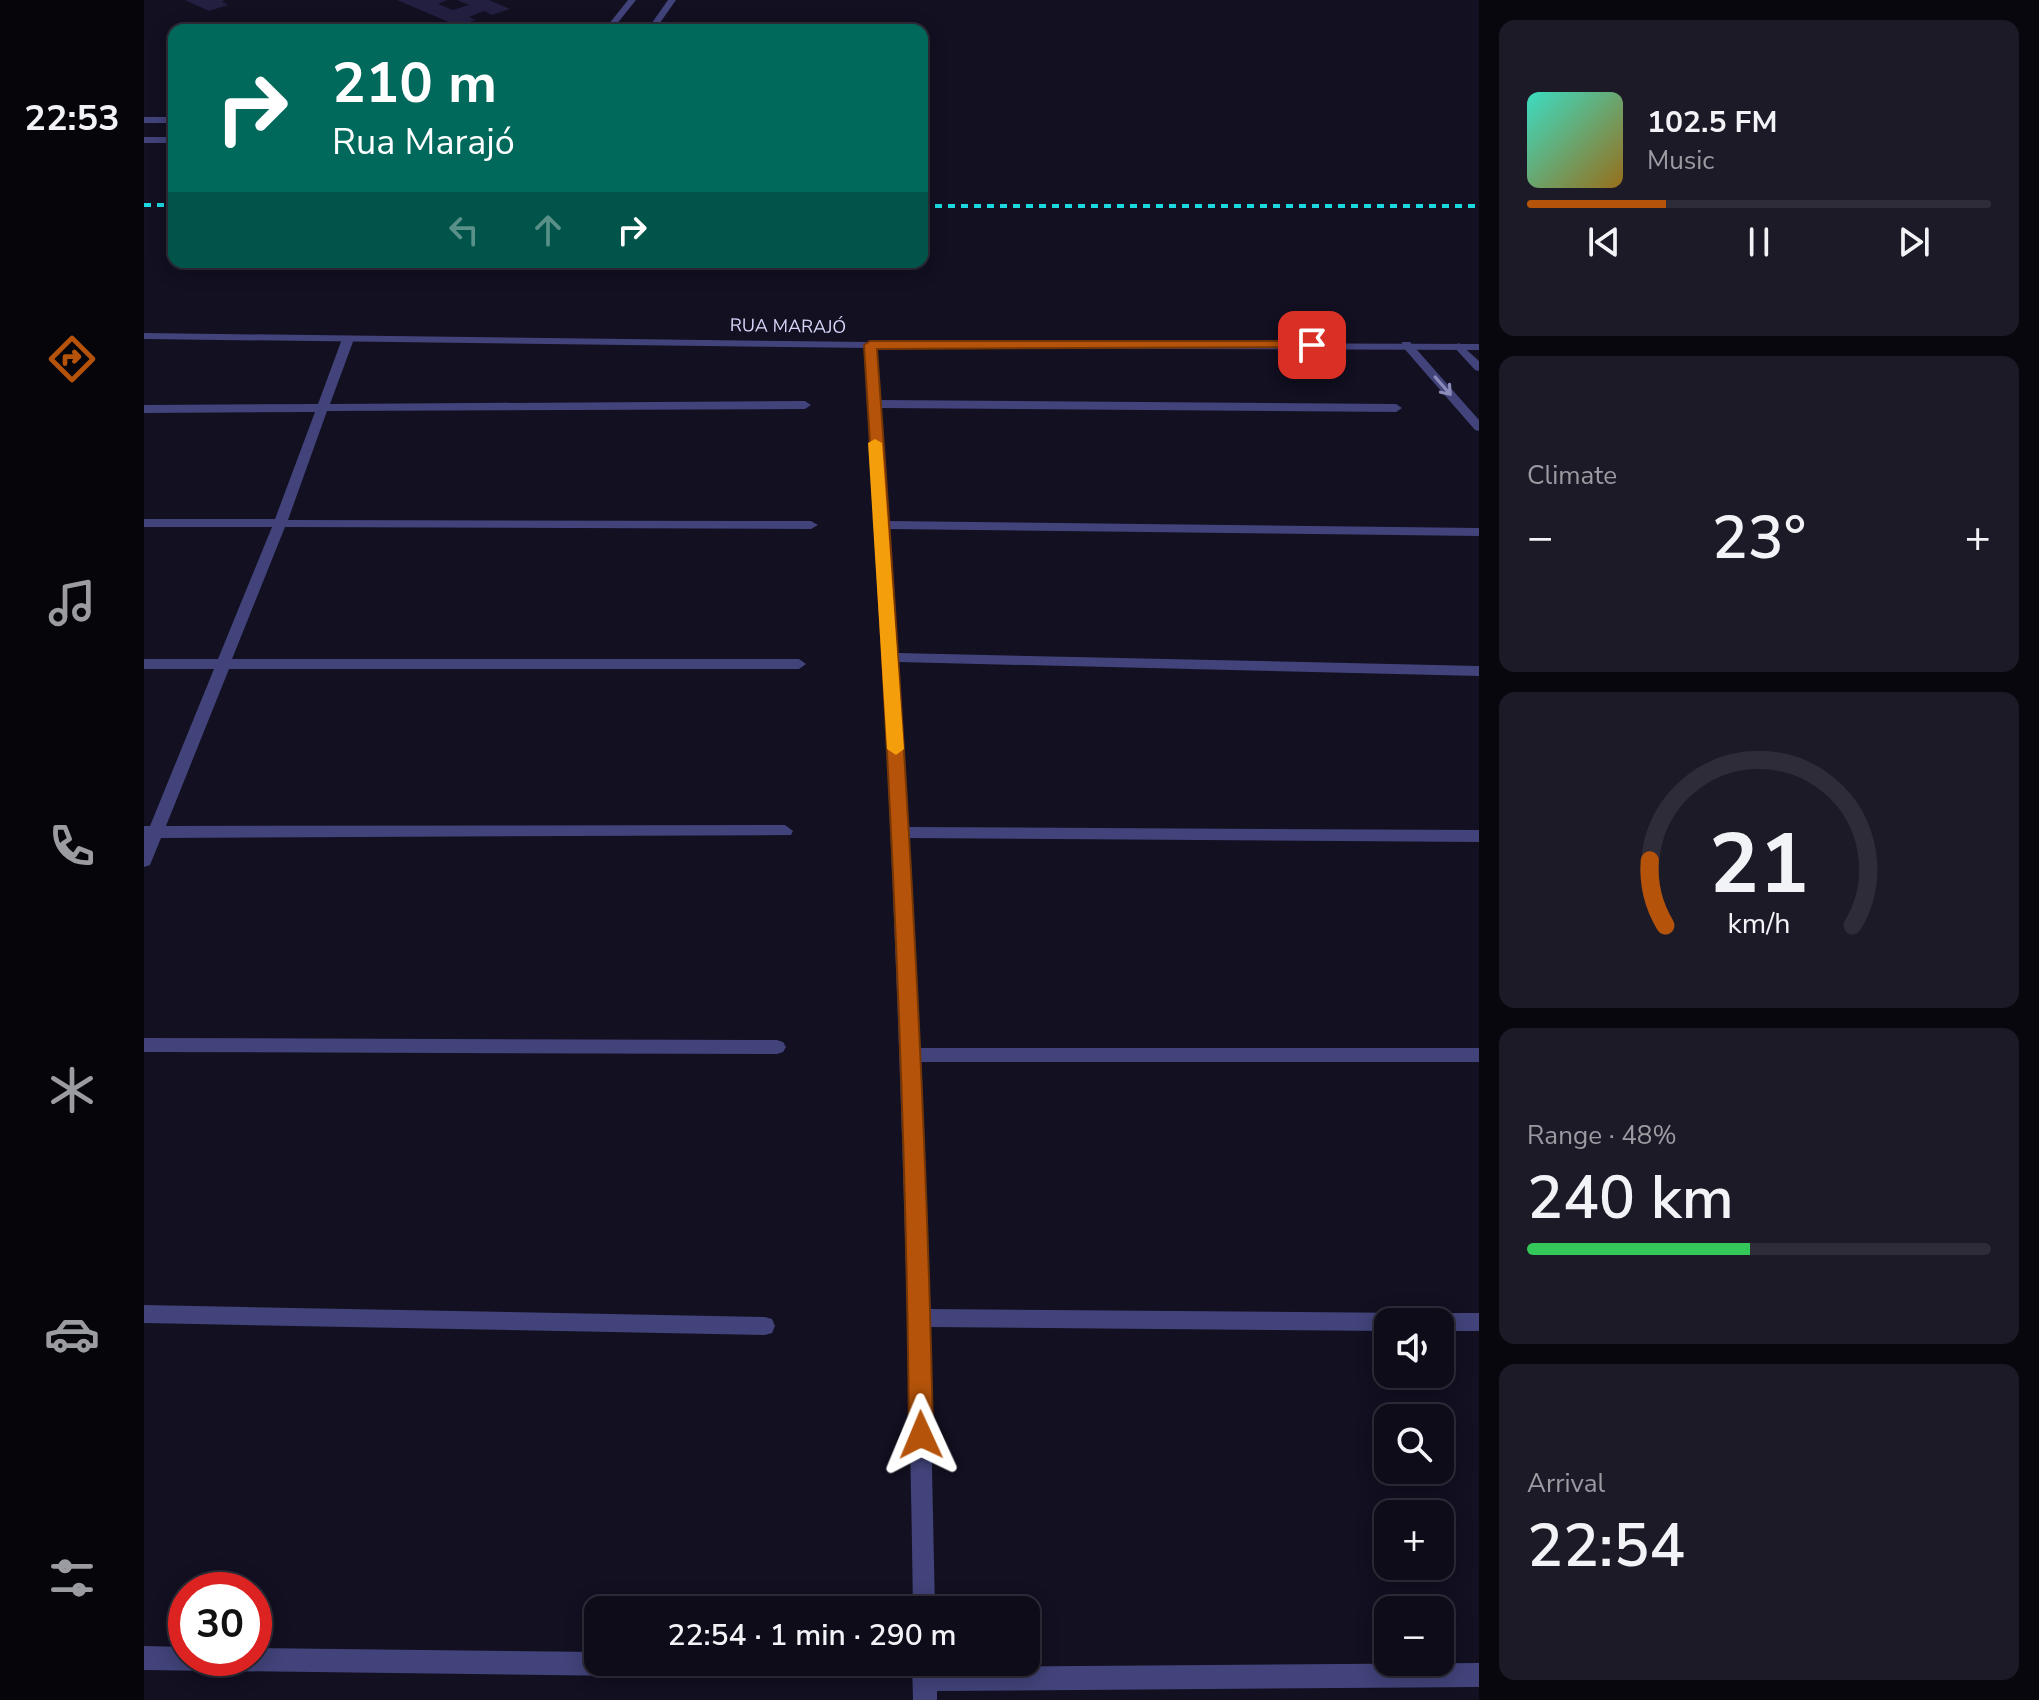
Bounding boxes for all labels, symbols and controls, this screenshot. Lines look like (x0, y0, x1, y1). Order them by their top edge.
text: 210 m (332, 45, 497, 122)
icon: right (200, 56, 304, 160)
text: 22:53 (24, 94, 120, 143)
text: 102.5 FM (1647, 102, 1777, 143)
text: Rua Marajó (332, 118, 515, 167)
text: Music (1647, 143, 1714, 178)
icon: left (442, 208, 486, 252)
icon: ahead (526, 208, 570, 252)
icon: right (610, 208, 654, 252)
icon: previous (1582, 220, 1626, 264)
icon: pause (1737, 220, 1781, 264)
icon: next (1892, 220, 1936, 264)
pin (1278, 311, 1346, 379)
street label: RUA MARAJÓ (730, 313, 846, 339)
icon: arrive (1290, 323, 1334, 367)
icon: directions (44, 331, 100, 387)
one-way arrow (1433, 375, 1451, 395)
text: Climate (1527, 458, 1617, 493)
text: 23° (1712, 497, 1806, 579)
text: − (1527, 508, 1553, 568)
text: + (1965, 508, 1991, 568)
icon: music (44, 575, 100, 631)
text: 21 (1709, 808, 1809, 921)
icon: phone (44, 818, 100, 874)
text: km/h (1728, 904, 1790, 943)
icon: climate (44, 1062, 100, 1118)
text: Range · 48% (1527, 1118, 1677, 1153)
text: 240 km (1527, 1157, 1734, 1239)
icon: car (44, 1306, 100, 1362)
map controls (1374, 1308, 1454, 1676)
button: sound (1374, 1308, 1454, 1388)
position arrow (879, 1393, 963, 1477)
button: search (1374, 1404, 1454, 1484)
text: Arrival (1527, 1466, 1605, 1501)
button: + (1374, 1500, 1454, 1580)
text: 22:54 (1527, 1505, 1685, 1587)
icon: filters (44, 1550, 100, 1606)
speed limit sign: 30 (168, 1572, 272, 1676)
button: − (1374, 1596, 1454, 1676)
text: 22:54 · 1 min · 290 m (667, 1615, 957, 1656)

